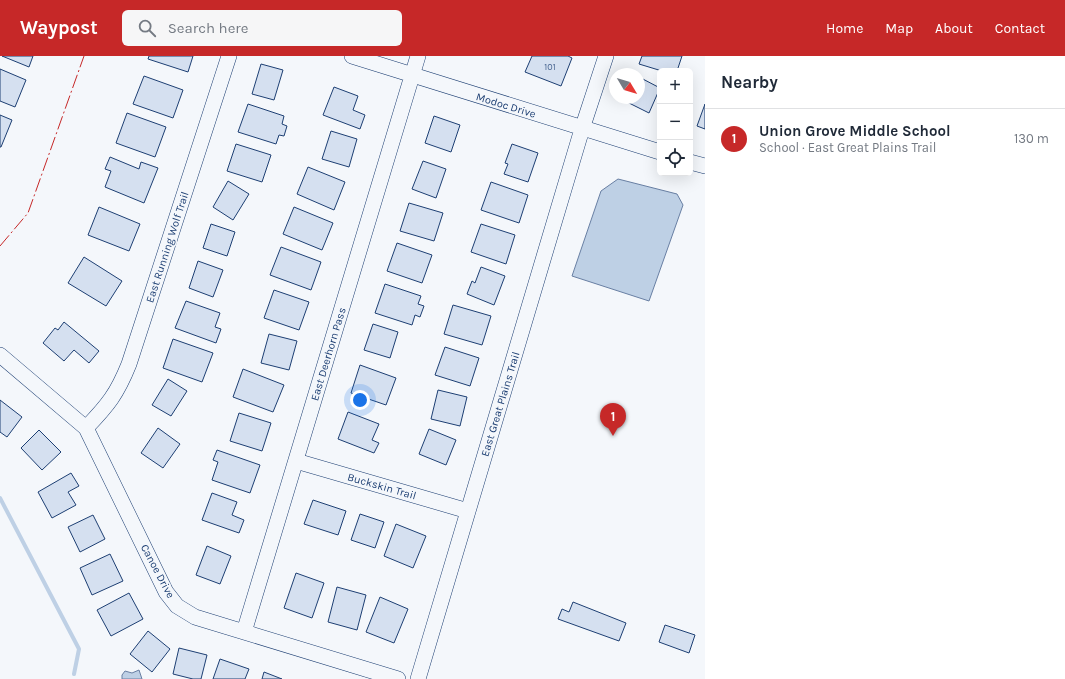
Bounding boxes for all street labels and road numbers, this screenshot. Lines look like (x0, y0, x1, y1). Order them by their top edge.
street label: Modoc Drive (474, 90, 538, 121)
street label: East Running Wolf Trail (143, 190, 192, 304)
street label: East Deerhorn Pass (308, 306, 349, 402)
street label: East Great Plains Trail (478, 350, 523, 458)
street label: Buckskin Trail (346, 470, 418, 503)
street label: Canoe Drive (138, 542, 177, 601)

